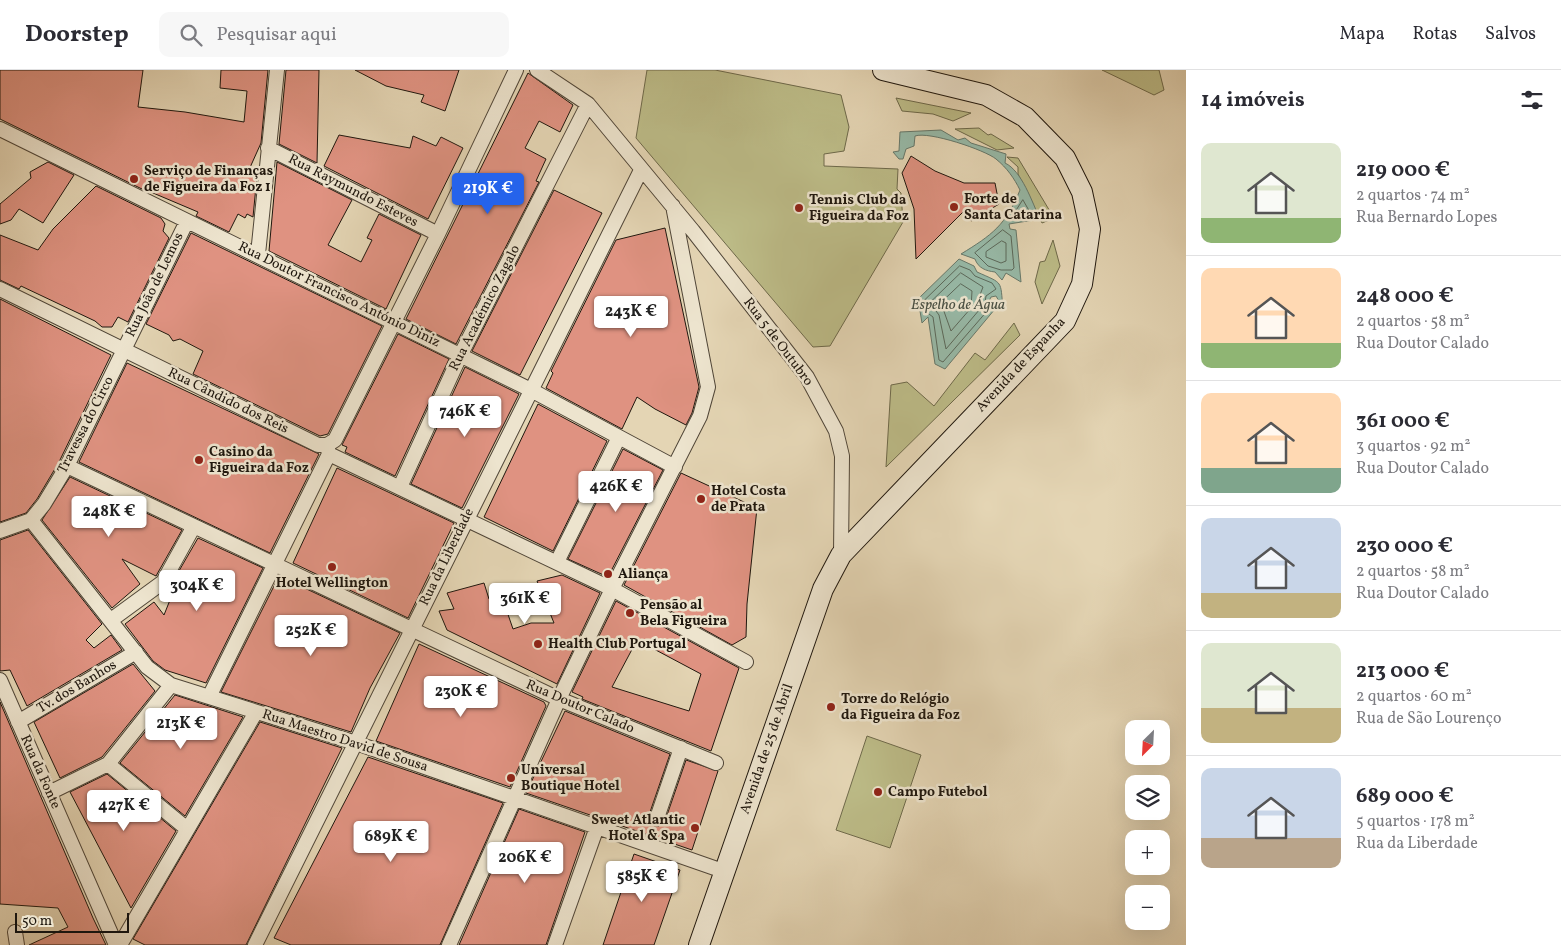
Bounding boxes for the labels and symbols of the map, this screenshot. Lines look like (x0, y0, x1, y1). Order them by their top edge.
street label: Rua Raymundo Esteves (285, 150, 421, 232)
place label: Serviço de Finanças de Figueira da Foz 1 (144, 162, 273, 197)
pin: 219K € (447, 172, 529, 215)
marker: Serviço de Finanças de Figueira da Foz 1 (128, 173, 140, 185)
place label: Forte de Santa Catarina (964, 190, 1062, 225)
place label: Tennis Club da Figueira da Foz (809, 191, 909, 226)
marker: Forte de Santa Catarina (948, 201, 960, 213)
marker: Tennis Club da Figueira da Foz (793, 202, 805, 214)
street label: Rua João de Lemos (121, 230, 189, 340)
street label: Rua Doutor Francisco António Diniz (235, 238, 443, 352)
street label: Rua Académico Zagalo (445, 242, 525, 374)
street label: Rua 5 de Outubro (739, 294, 817, 390)
water label: Espelho de Água (911, 295, 1005, 316)
pin: 243K € (590, 296, 672, 338)
street label: Avenida de Espanha (972, 313, 1070, 417)
street label: Rua Cândido dos Reis (164, 363, 292, 439)
street label: Travessa do Circo (53, 373, 119, 477)
pin: 746K € (424, 396, 506, 438)
place label: Casino da Figueira da Foz (209, 443, 309, 478)
marker: Casino da Figueira da Foz (193, 454, 205, 466)
pin: 426K € (575, 470, 657, 513)
place label: Hotel Costa de Prata (711, 482, 786, 517)
marker: Hotel Costa de Prata (695, 493, 707, 505)
pin: 248K € (68, 496, 150, 538)
street label: Rua da Liberdade (415, 505, 479, 609)
marker: Hotel Wellington (326, 561, 338, 573)
place label: Aliança (618, 565, 669, 584)
marker: Aliança (602, 568, 614, 580)
pin: 304K € (156, 570, 238, 612)
place label: Hotel Wellington (276, 574, 388, 593)
pin: 361K € (484, 582, 566, 625)
place label: Pensão al Bela Figueira (640, 596, 727, 631)
marker: Pensão al Bela Figueira (624, 607, 636, 619)
pin: 252K € (270, 614, 352, 657)
place label: Health Club Portugal (548, 635, 687, 654)
marker: Health Club Portugal (532, 638, 544, 650)
street label: Tv. dos Banhos (34, 656, 120, 718)
pin: 230K € (420, 676, 502, 718)
street label: Rua Doutor Calado (523, 676, 637, 738)
street label: Avenida de 25 de Abril (736, 681, 798, 817)
place label: Torre do Relógio da Figueira da Foz (841, 690, 960, 725)
marker: Torre do Relógio da Figueira da Foz (825, 701, 837, 713)
street label: Rua Maestro David de Sousa (260, 705, 430, 777)
pin: 213K € (140, 708, 222, 750)
north arrow (1125, 720, 1170, 765)
street label: Rua da Fonte (15, 732, 65, 812)
place label: Universal Boutique Hotel (521, 761, 620, 796)
marker: Universal Boutique Hotel (505, 772, 517, 784)
place label: Campo Futebol (888, 783, 988, 802)
marker: Campo Futebol (872, 786, 884, 798)
pin: 427K € (83, 790, 165, 832)
place label: Sweet Atlantic Hotel & Spa (591, 811, 685, 846)
pin: 689K € (350, 820, 432, 863)
marker: Sweet Atlantic Hotel & Spa (689, 822, 701, 834)
pin: 206K € (484, 842, 566, 884)
pin: 585K € (601, 860, 683, 903)
scale bar (15, 910, 129, 933)

